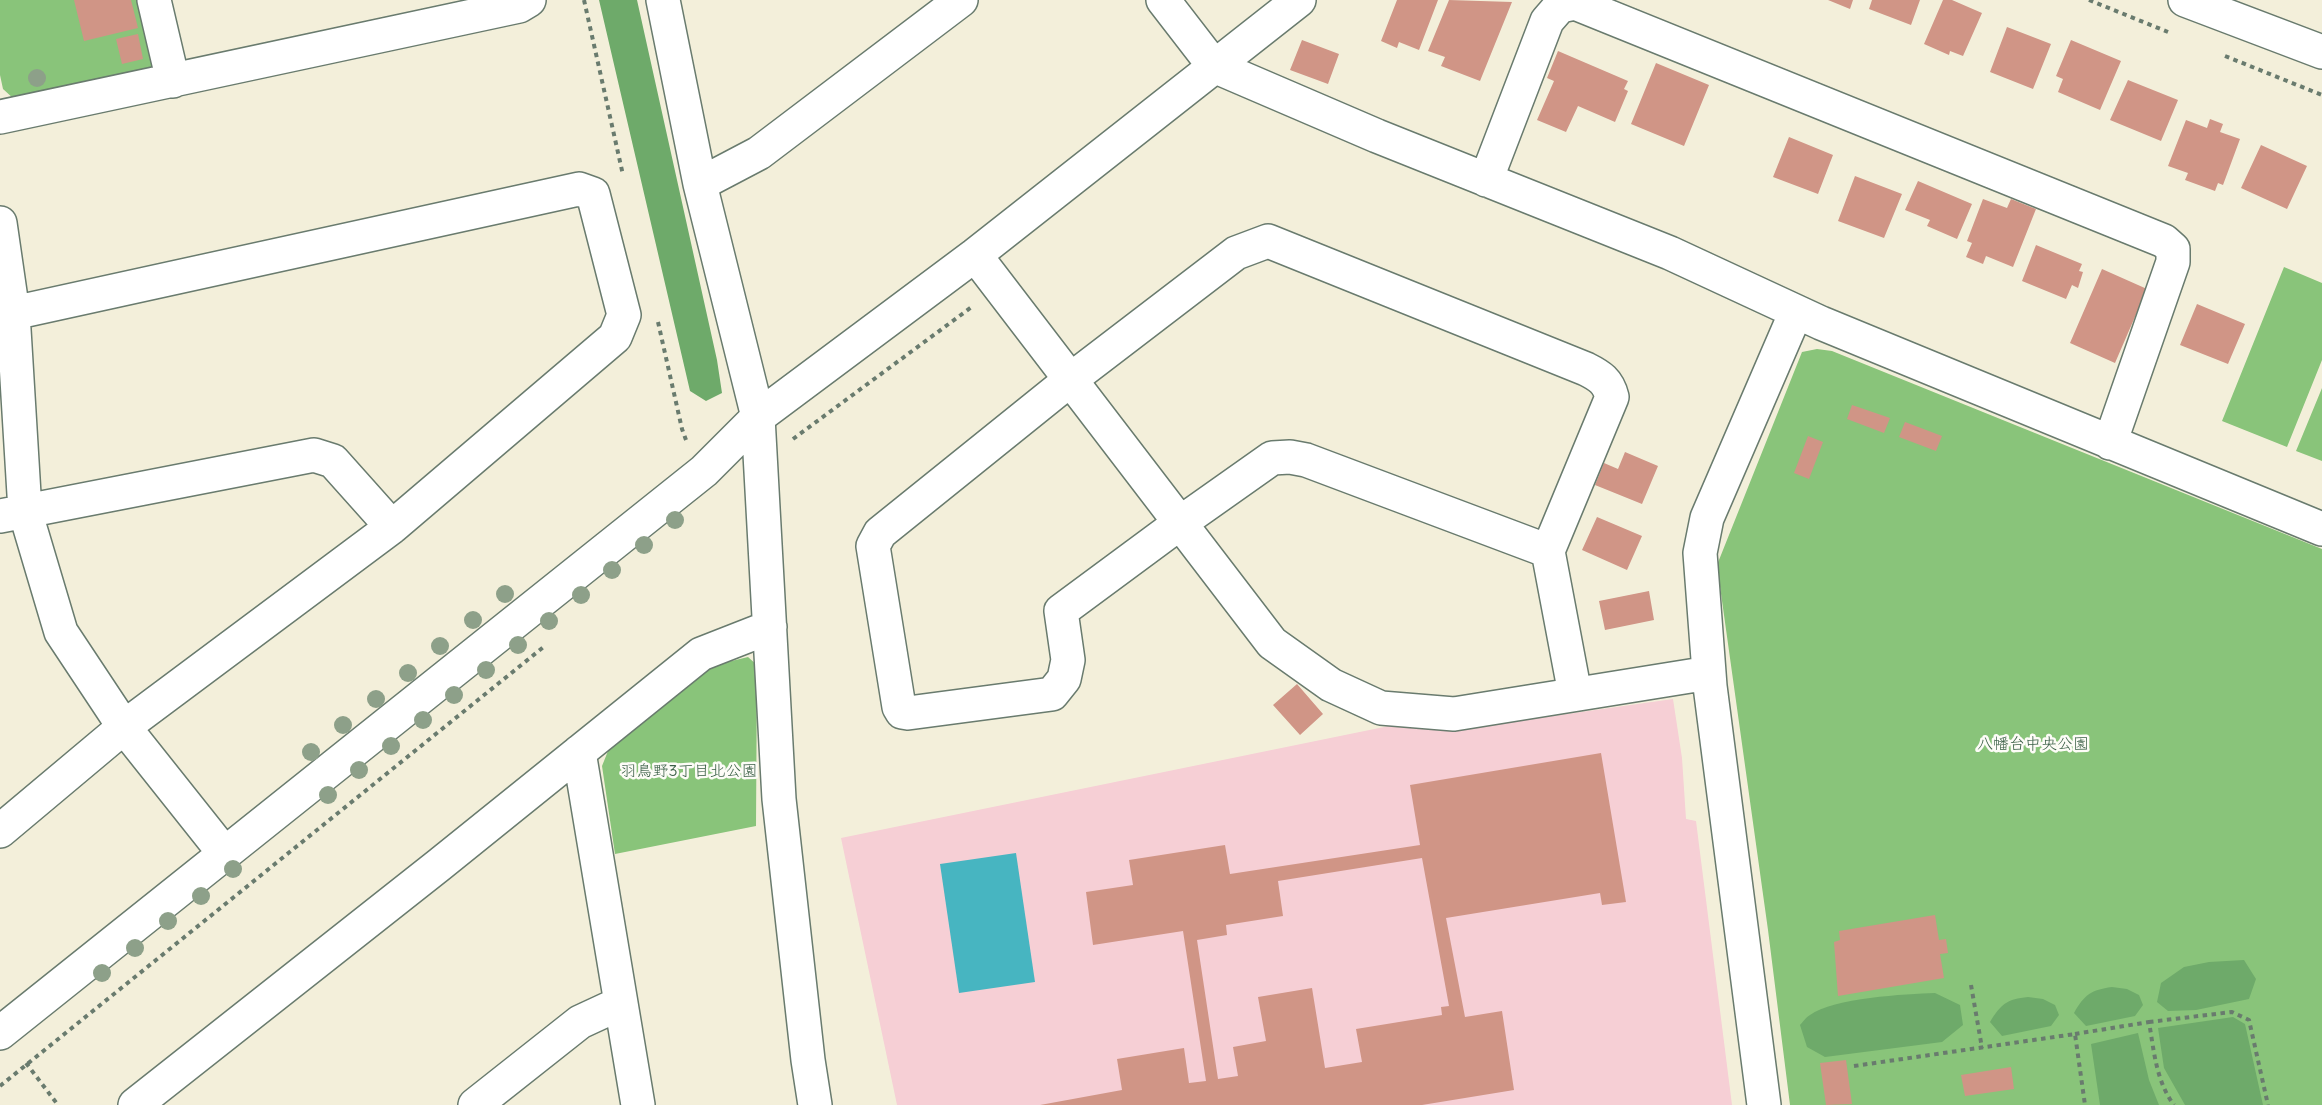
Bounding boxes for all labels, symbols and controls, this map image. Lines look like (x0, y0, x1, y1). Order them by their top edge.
park label: 八幡台中央公園 (1977, 734, 2089, 754)
park label: 羽鳥野3丁目北公園 (620, 761, 758, 781)

